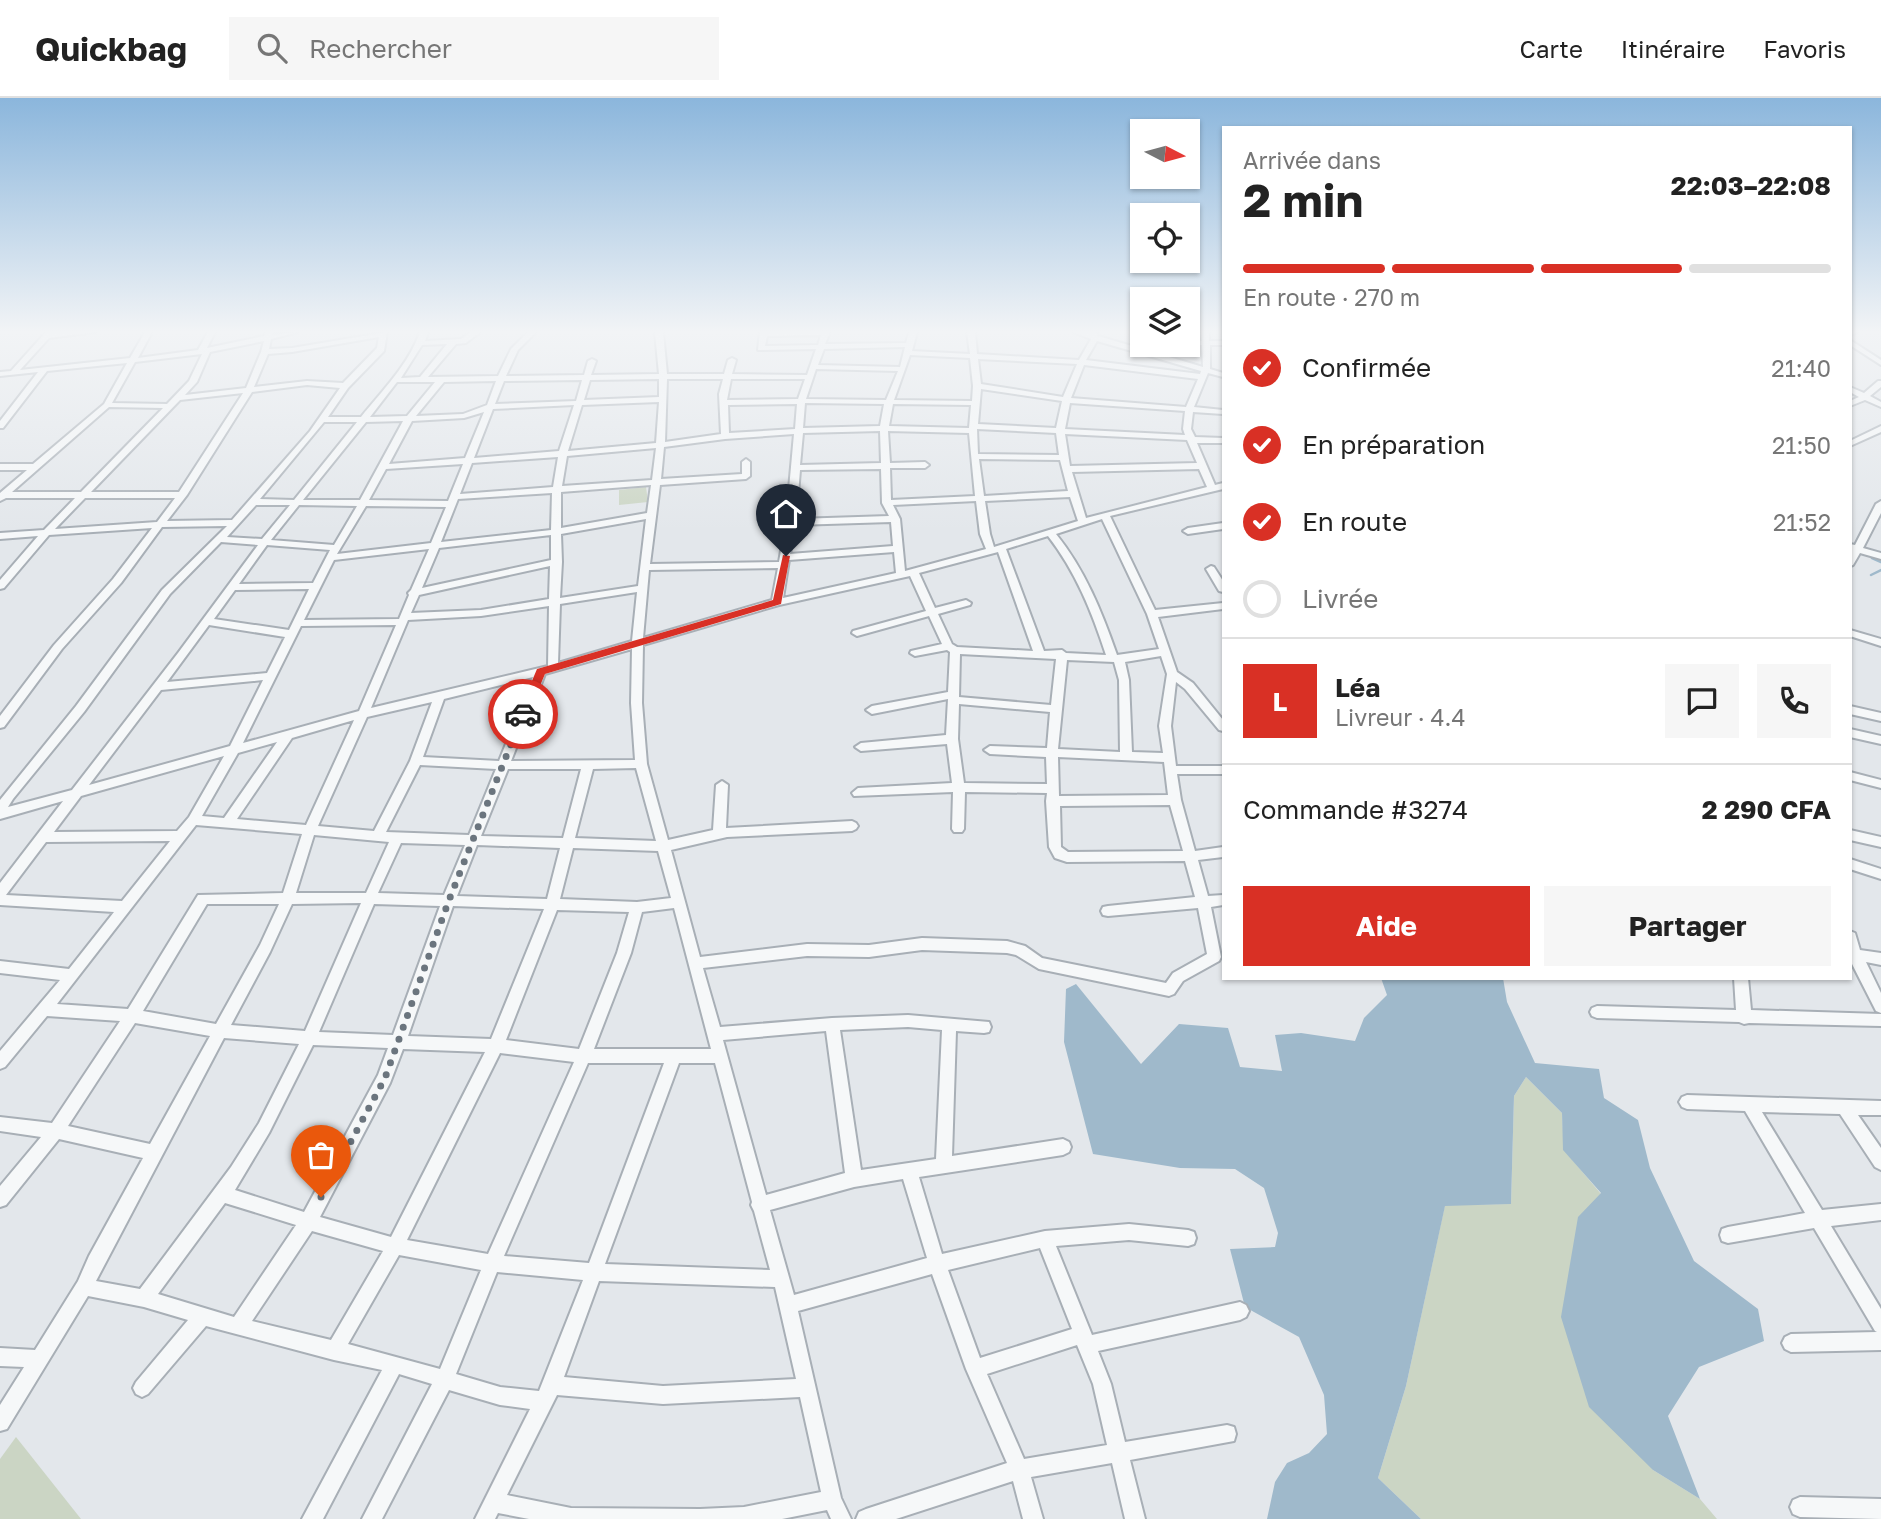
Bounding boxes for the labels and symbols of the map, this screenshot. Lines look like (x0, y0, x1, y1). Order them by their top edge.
north arrow (1130, 119, 1200, 189)
pin (756, 484, 816, 556)
courier (488, 679, 558, 749)
pin (291, 1125, 351, 1197)

